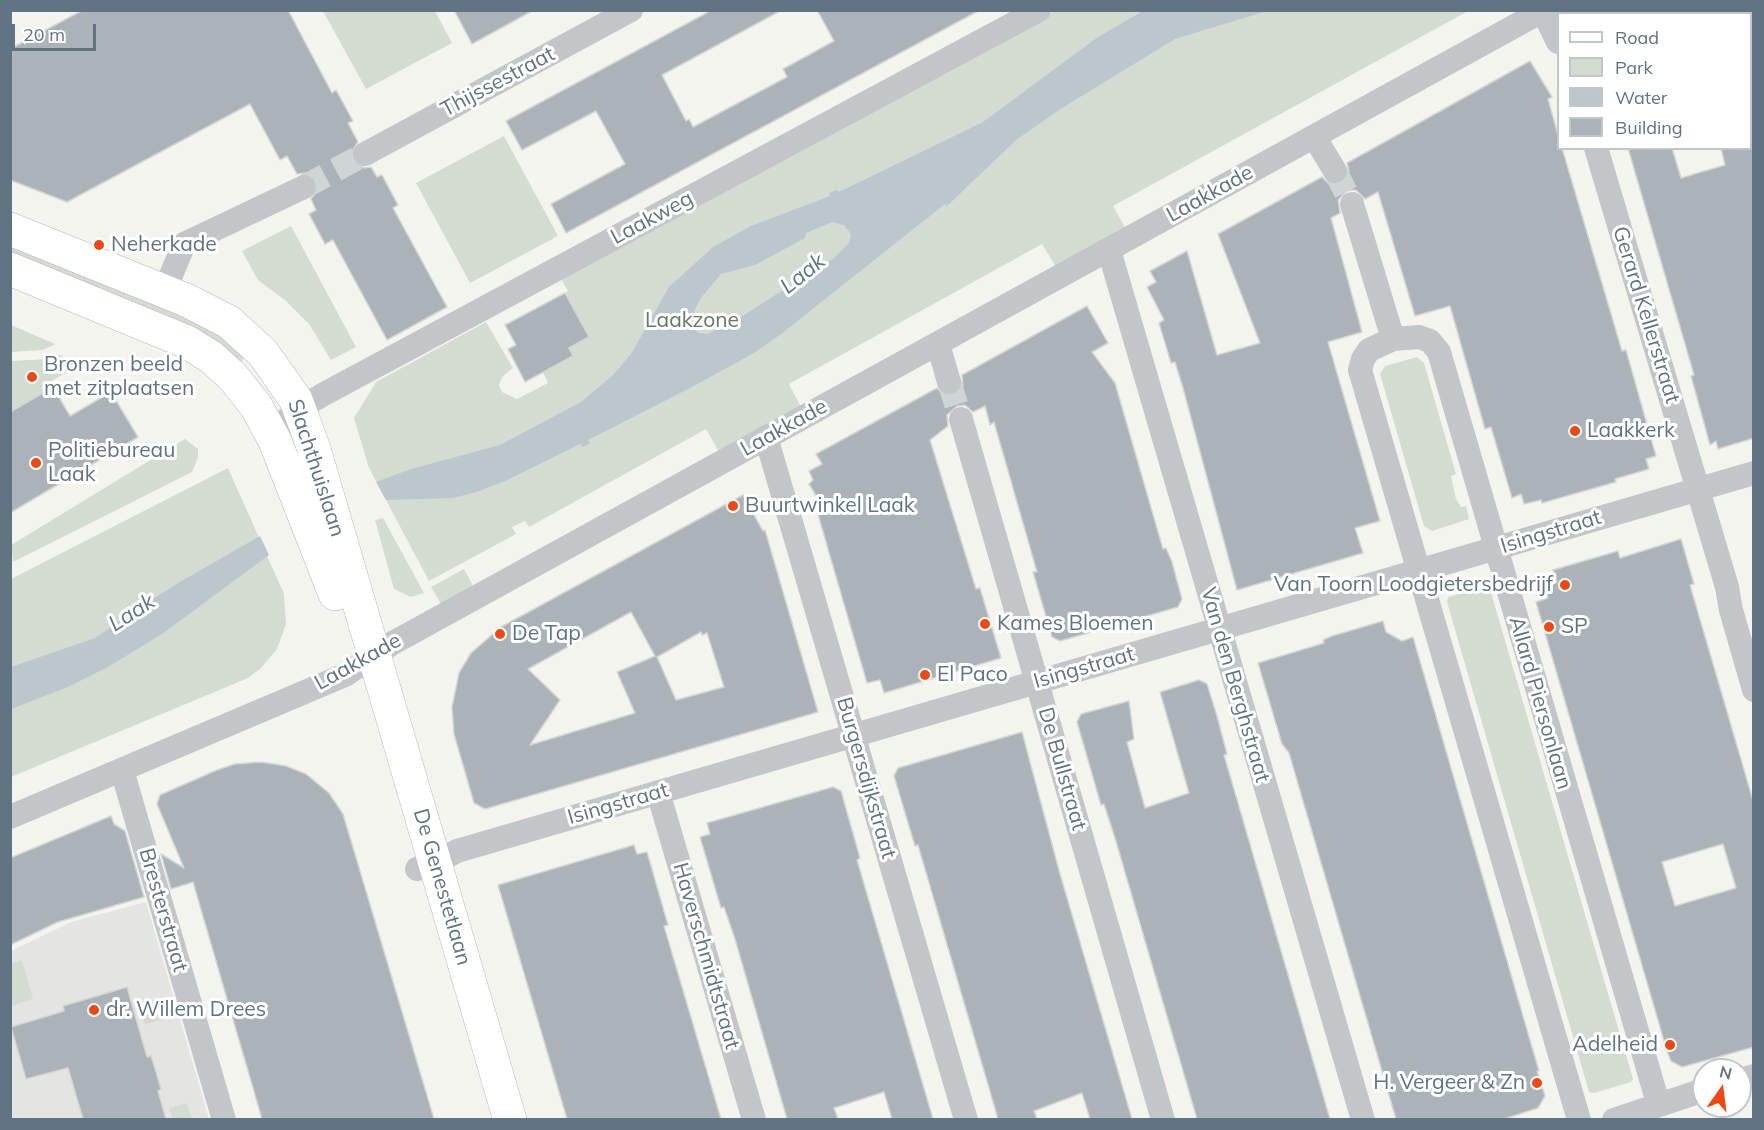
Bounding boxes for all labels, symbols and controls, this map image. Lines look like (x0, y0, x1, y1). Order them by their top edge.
scale bar (15, 12, 99, 50)
legend (1557, 12, 1752, 150)
text: 20 m (23, 23, 65, 46)
text: Road (1615, 26, 1659, 49)
street label: Thijssestraat (437, 42, 559, 122)
text: Park (1615, 56, 1653, 79)
text: Water (1615, 86, 1667, 109)
text: Building (1615, 116, 1683, 139)
street label: Laakkade (1162, 160, 1258, 228)
street label: Laakweg (607, 186, 697, 250)
street label: Gerard Kellerstraat (1607, 224, 1685, 406)
place label: Neherkade (111, 232, 217, 258)
marker: Neherkade (92, 238, 106, 252)
water label: Laak (775, 248, 831, 300)
park label: Laakzone (645, 308, 739, 334)
place label: Bronzen beeld met zitplaatsen (44, 352, 194, 402)
marker: Bronzen beeld met zitplaatsen (25, 370, 39, 384)
street label: Laakkade (736, 394, 832, 462)
street label: Slachthuislaan (282, 396, 350, 540)
place label: Laakkerk (1587, 418, 1675, 444)
marker: Laakkerk (1568, 424, 1582, 438)
place label: Politiebureau Laak (48, 438, 175, 488)
marker: Politiebureau Laak (29, 456, 43, 470)
place label: Buurtwinkel Laak (745, 493, 915, 519)
marker: Buurtwinkel Laak (726, 499, 740, 513)
street label: Isingstraat (1498, 505, 1604, 559)
place label: Van Toorn Loodgietersbedrijf (1274, 572, 1553, 598)
marker: Van Toorn Loodgietersbedrijf (1558, 578, 1572, 592)
street label: Van den Berghstraat (1195, 585, 1275, 785)
water label: Laak (104, 588, 160, 638)
place label: Kames Bloemen (997, 611, 1154, 637)
street label: Allard Piersonlaan (1503, 614, 1577, 792)
place label: SP (1561, 614, 1588, 640)
marker: Kames Bloemen (978, 617, 992, 631)
marker: SP (1542, 620, 1556, 634)
place label: De Tap (512, 621, 581, 647)
marker: De Tap (493, 627, 507, 641)
street label: Laakkade (310, 628, 406, 696)
street label: Isingstraat (1031, 642, 1137, 694)
place label: El Paco (937, 662, 1008, 688)
marker: El Paco (918, 668, 932, 682)
street label: Burgersdijkstraat (831, 694, 901, 862)
street label: De Bullstraat (1032, 705, 1092, 833)
street label: Isingstraat (565, 778, 671, 830)
street label: De Genestetlaan (408, 806, 476, 968)
street label: Bresterstraat (133, 845, 193, 975)
street label: Haverschmidtstraat (667, 860, 745, 1052)
place label: dr. Willem Drees (106, 997, 266, 1023)
marker: dr. Willem Drees (87, 1003, 101, 1017)
place label: Adelheid (1572, 1032, 1658, 1058)
marker: Adelheid (1663, 1038, 1677, 1052)
north arrow (1692, 1058, 1752, 1118)
text: N (1718, 1061, 1734, 1084)
place label: H. Vergeer & Zn (1373, 1070, 1525, 1096)
marker: H. Vergeer & Zn (1530, 1076, 1544, 1090)

